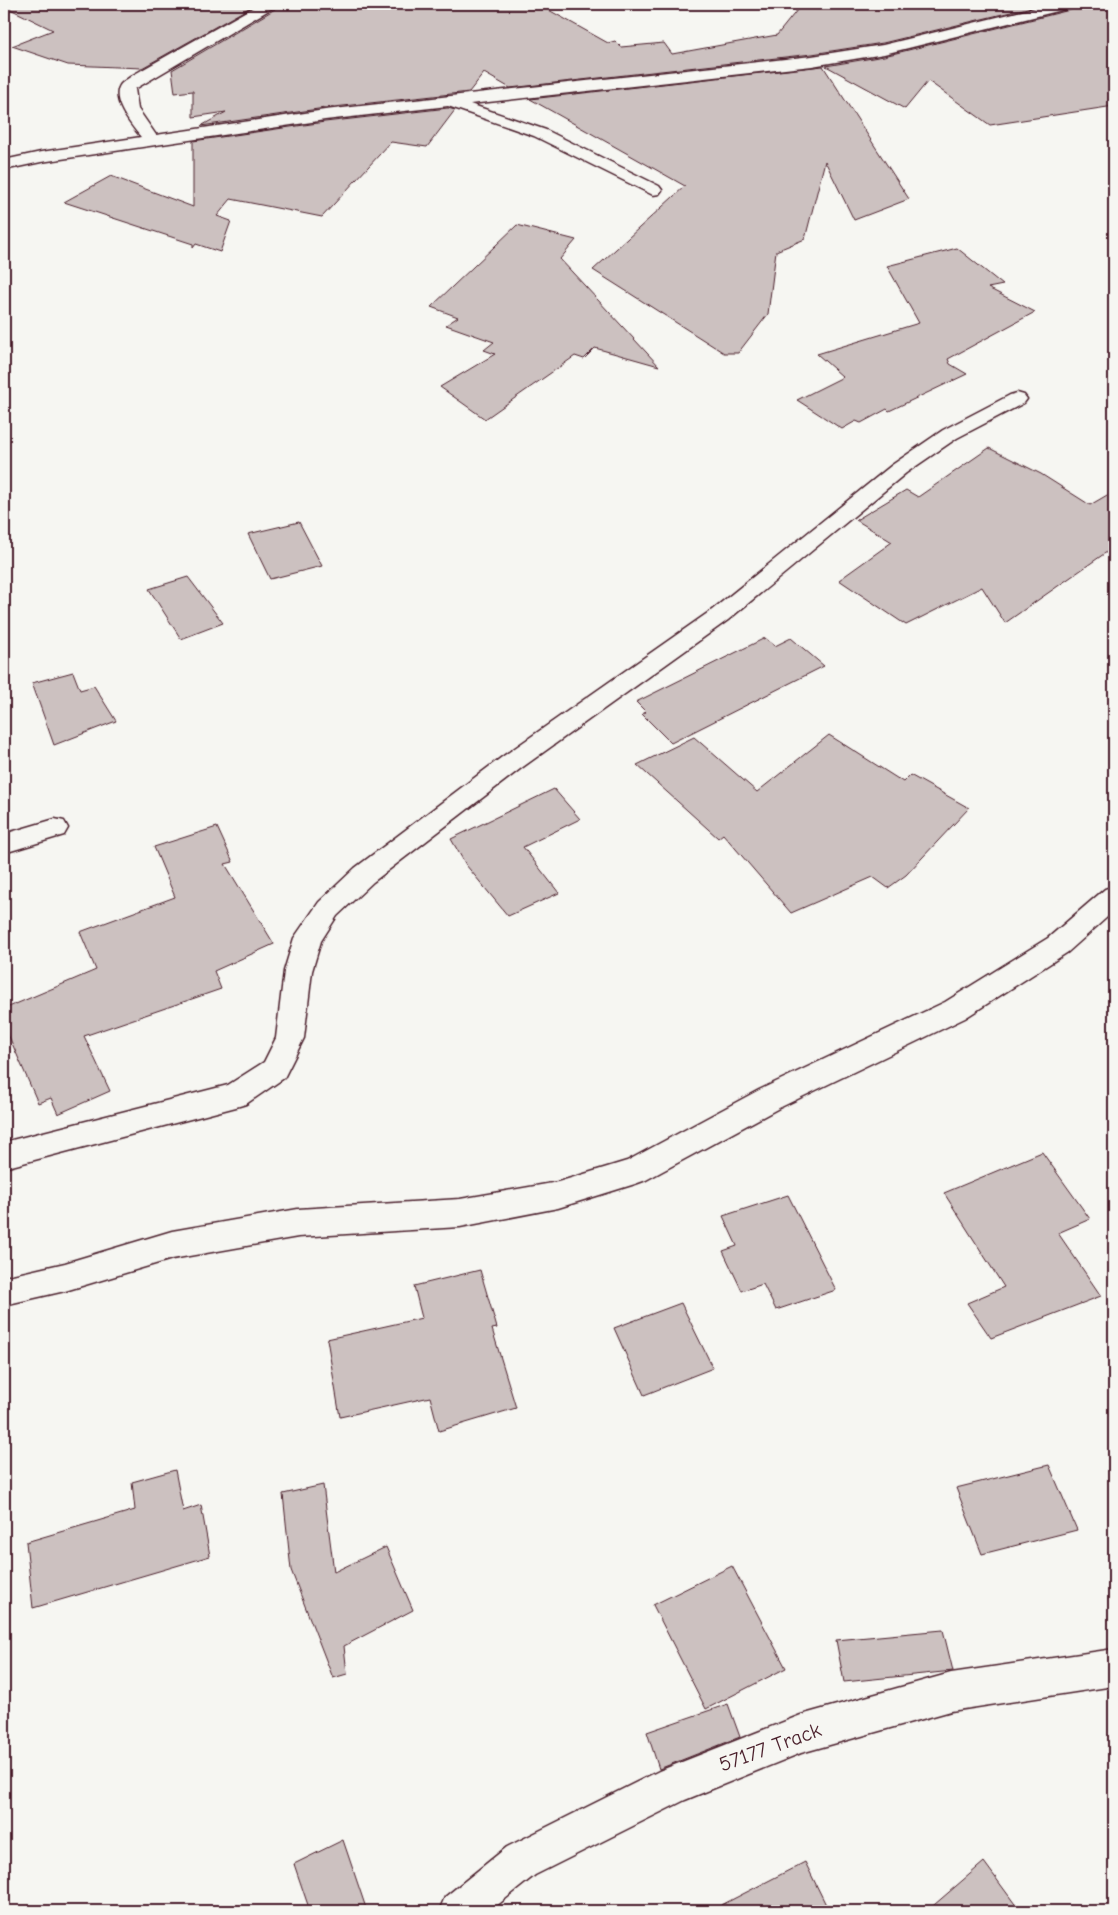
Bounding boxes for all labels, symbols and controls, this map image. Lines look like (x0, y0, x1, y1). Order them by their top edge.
street label: 57177 Track (716, 1718, 824, 1776)

